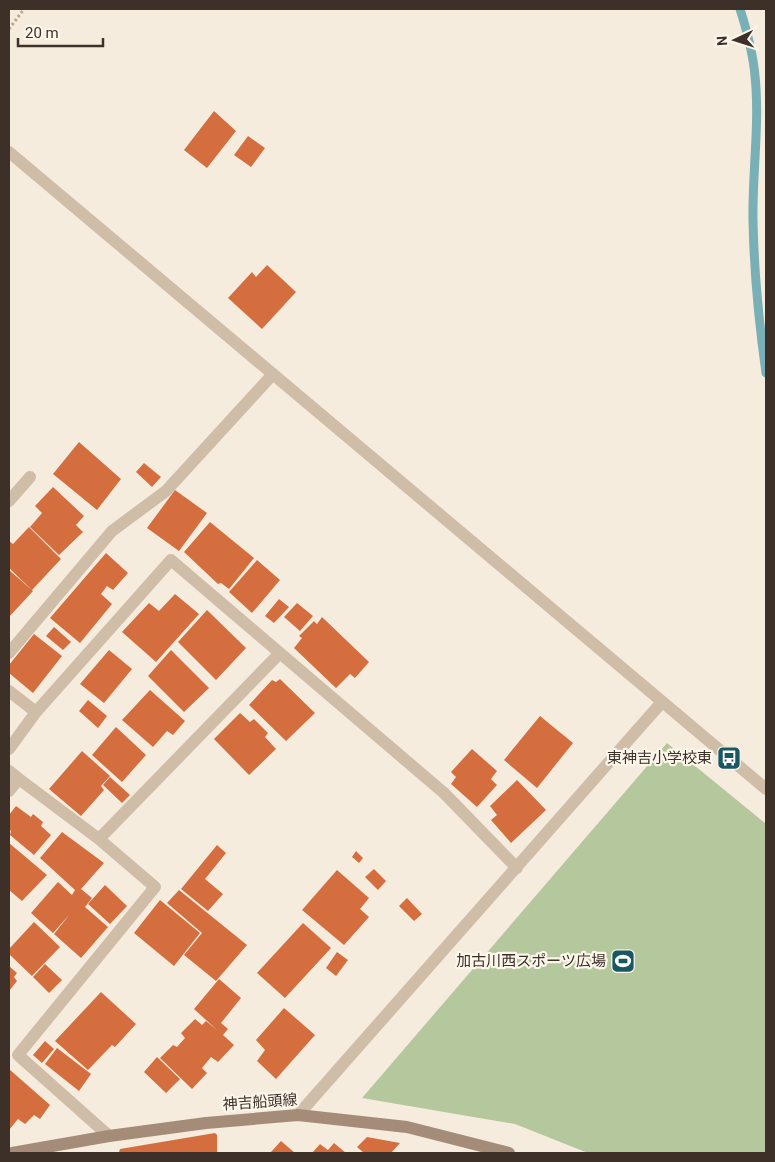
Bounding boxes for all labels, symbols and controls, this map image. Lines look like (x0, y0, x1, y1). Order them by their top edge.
scale bar (18, 15, 102, 47)
north arrow (710, 15, 760, 65)
text: 20 m (25, 24, 59, 42)
text: N (714, 35, 730, 46)
bus stop icon: 東神吉小学校東 (716, 745, 742, 771)
place label: 東神吉小学校東 (607, 749, 712, 767)
sports icon: 加古川西スポーツ広場 (610, 948, 636, 974)
place label: 加古川西スポーツ広場 (456, 952, 606, 970)
street label: 神吉船頭線 (222, 1090, 298, 1114)

